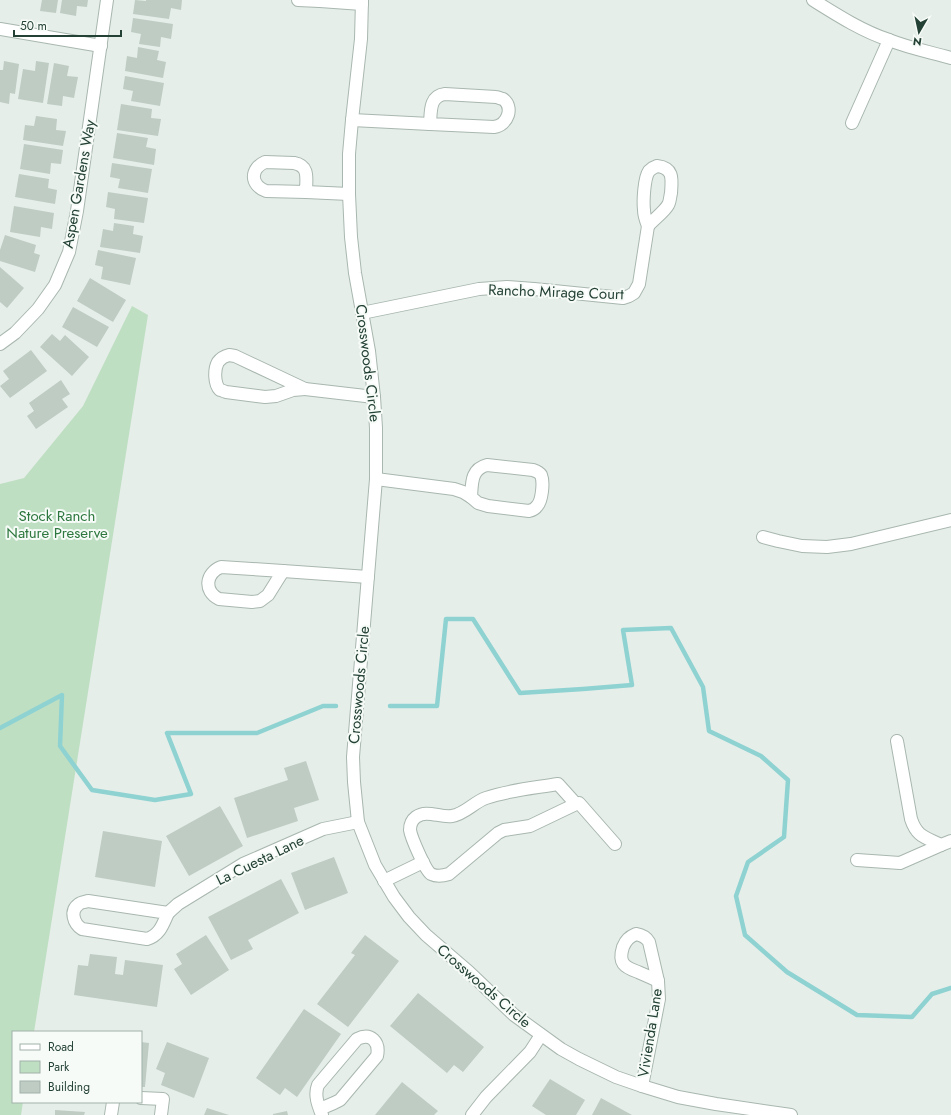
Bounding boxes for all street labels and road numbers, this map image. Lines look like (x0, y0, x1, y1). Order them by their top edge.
street label: Aspen Gardens Way (57, 118, 101, 250)
street label: Rancho Mirage Court (488, 279, 624, 305)
street label: Crosswoods Circle (350, 303, 386, 423)
street label: Crosswoods Circle (343, 625, 375, 745)
street label: La Cuesta Lane (212, 829, 308, 891)
street label: Crosswoods Circle (432, 939, 536, 1033)
street label: Vivienda Lane (632, 987, 668, 1079)

